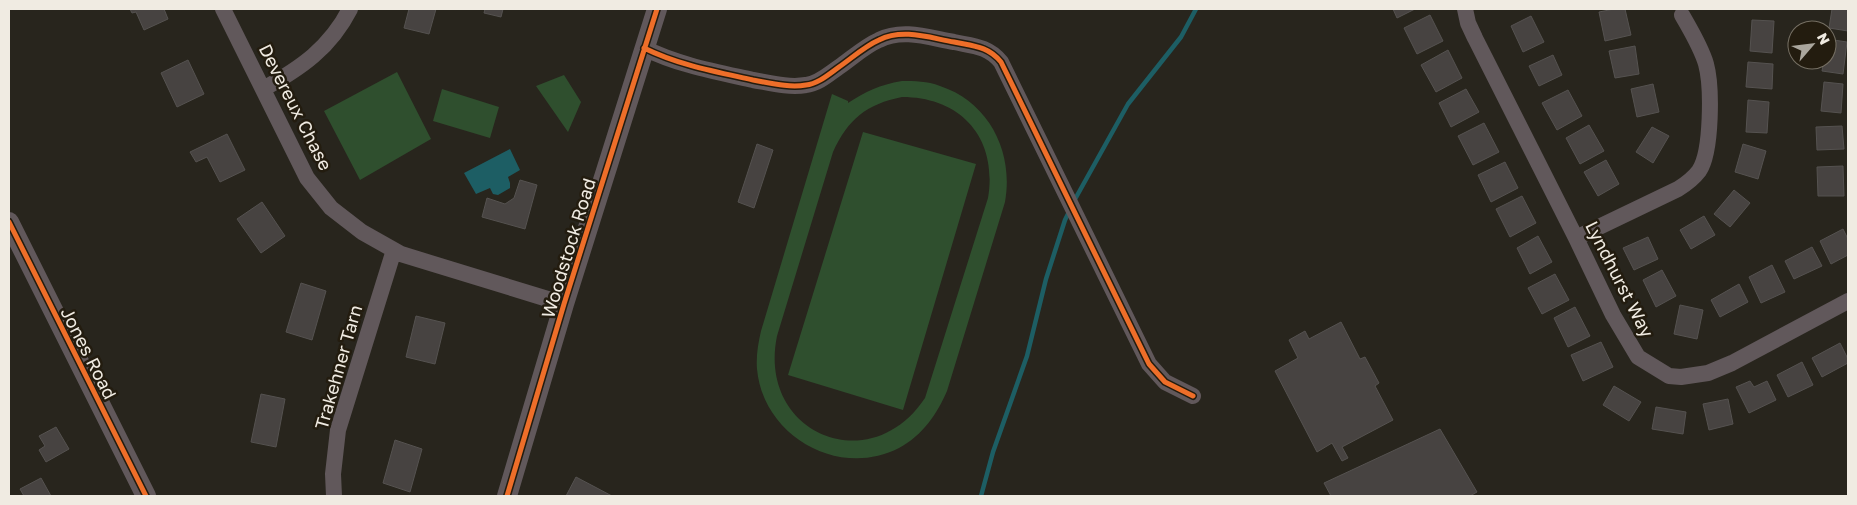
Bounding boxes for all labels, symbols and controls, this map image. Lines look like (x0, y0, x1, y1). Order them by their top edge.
north arrow (1787, 20, 1837, 70)
text: N (1814, 30, 1834, 47)
street label: Devereux Chase (255, 40, 337, 174)
street label: Woodstock Road (536, 175, 600, 321)
street label: Lyndhurst Way (1581, 217, 1659, 341)
street label: Trakehner Tarn (310, 302, 366, 432)
street label: Jones Road (56, 303, 122, 403)

